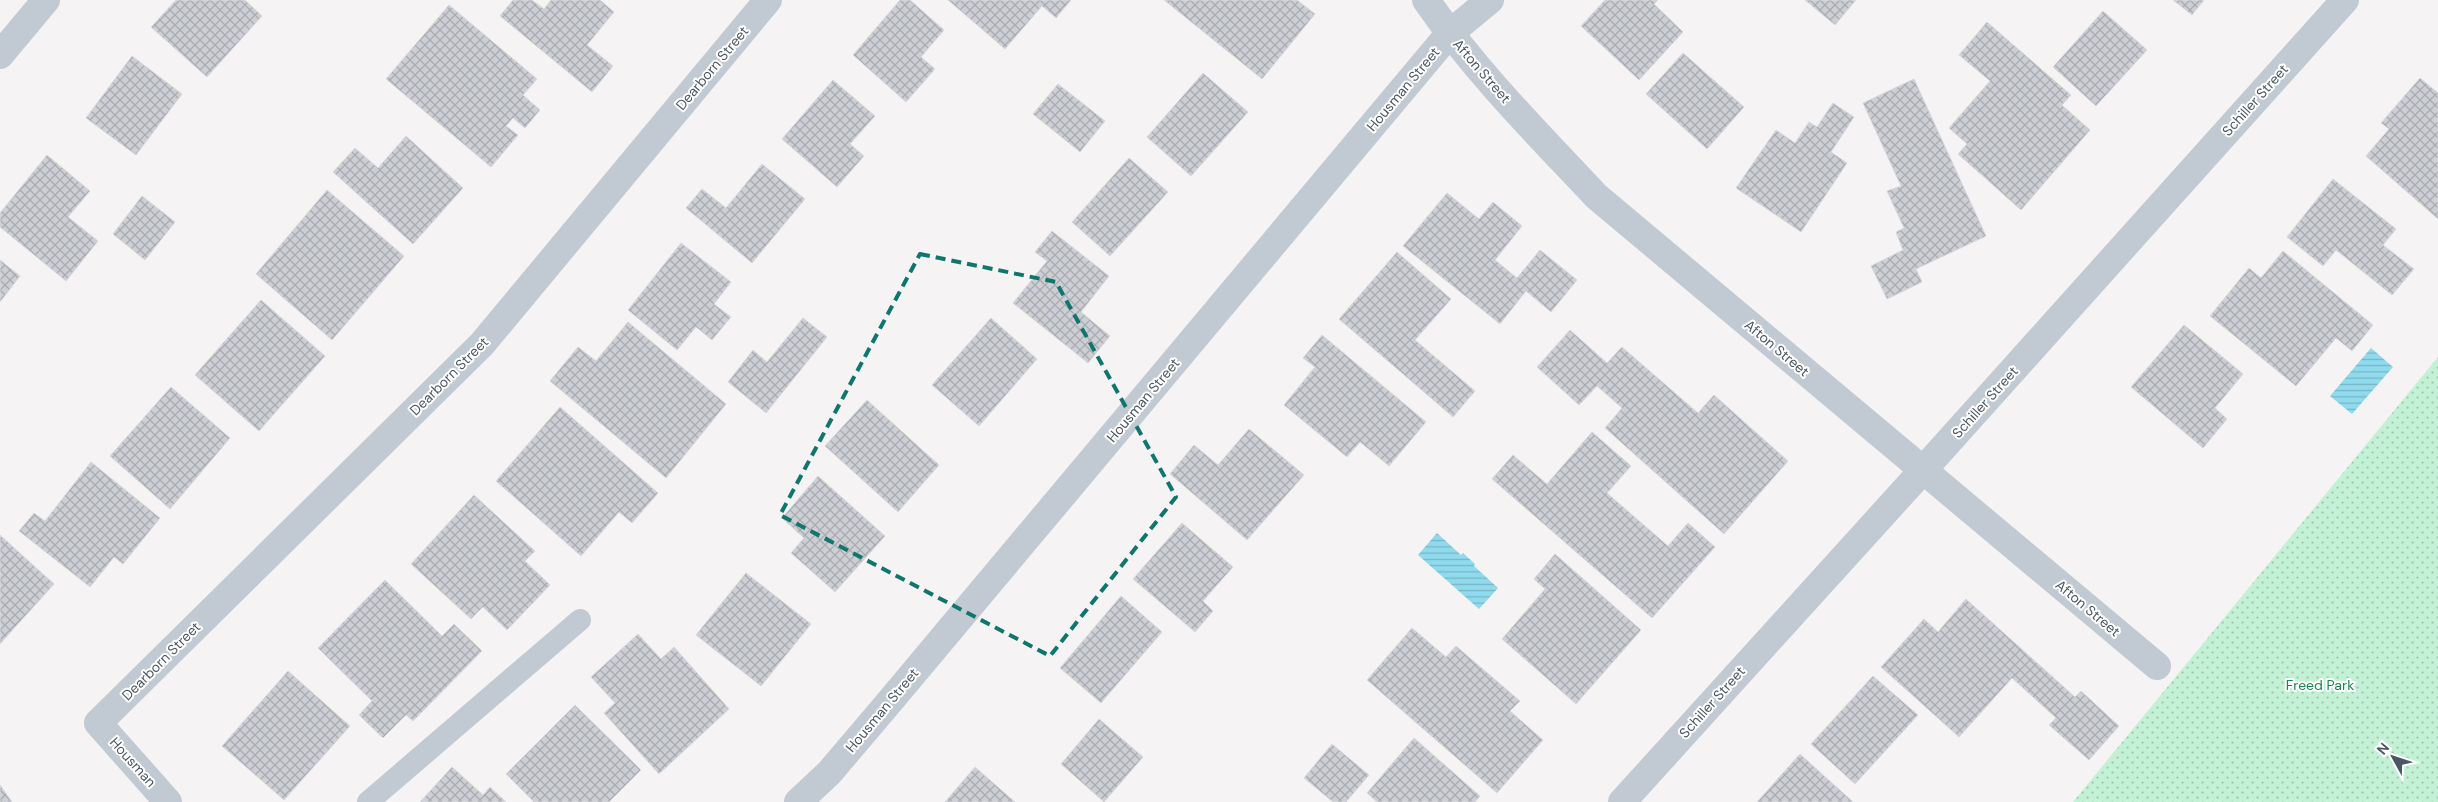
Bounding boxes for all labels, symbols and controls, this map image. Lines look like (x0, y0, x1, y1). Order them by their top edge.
street label: Dearborn Street (672, 22, 752, 114)
street label: Afton Street (1449, 35, 1515, 107)
street label: Housman Street (1363, 43, 1443, 135)
street label: Schiller Street (2218, 60, 2292, 140)
street label: Afton Street (1741, 316, 1813, 380)
street label: Dearborn Street (406, 333, 492, 419)
street label: Housman Street (1103, 354, 1183, 446)
street label: Schiller Street (1948, 362, 2022, 442)
street label: Afton Street (2052, 576, 2124, 640)
street label: Dearborn Street (118, 618, 204, 704)
street label: Schiller Street (1675, 662, 1749, 742)
street label: Housman Street (842, 664, 922, 756)
park label: Freed Park (2286, 676, 2354, 694)
north arrow (2368, 732, 2418, 782)
street label: Housman (106, 733, 160, 791)
text: N (2373, 739, 2393, 758)

